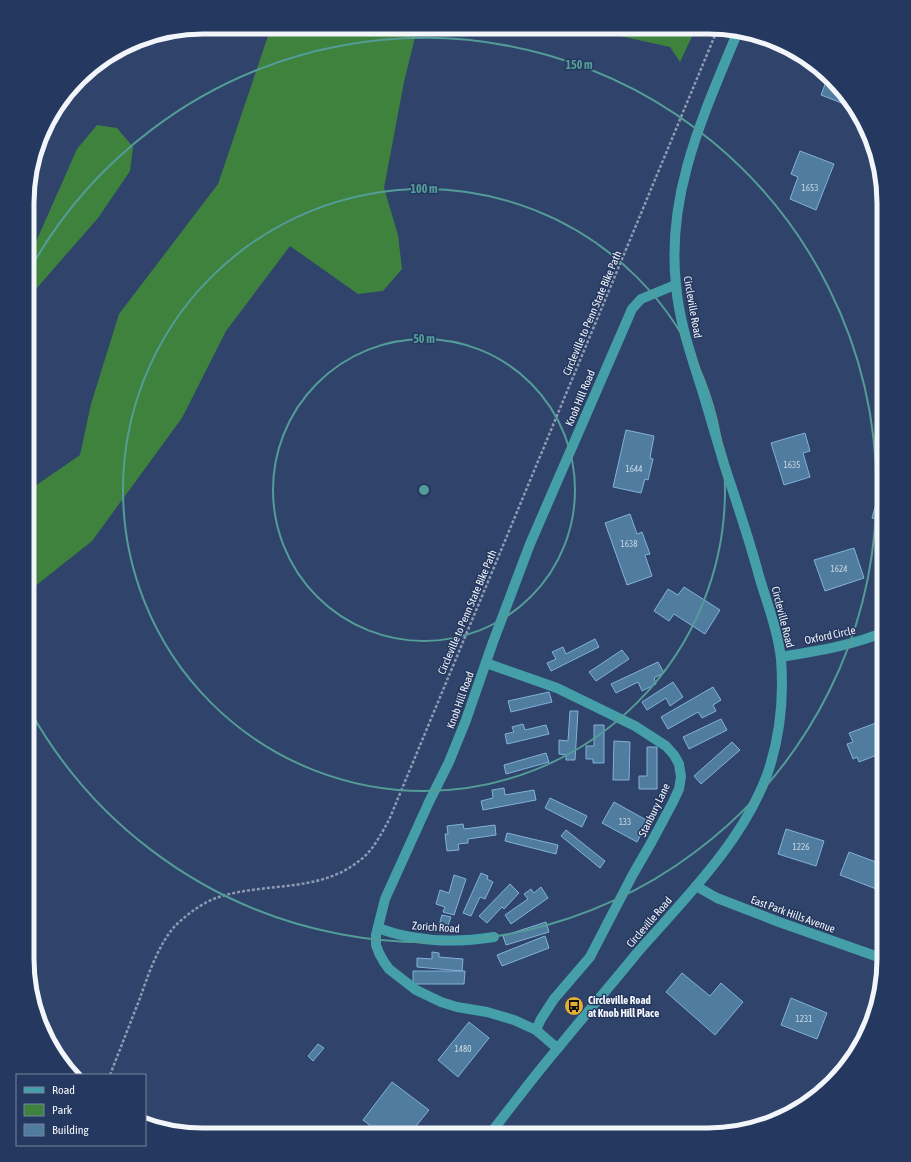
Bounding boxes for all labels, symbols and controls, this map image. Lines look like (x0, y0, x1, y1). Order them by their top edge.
text: 150 m (565, 58, 593, 72)
text: 100 m (410, 182, 438, 196)
house number: 1653 (802, 183, 818, 193)
street label: Circleville to Penn State Bike Path (560, 249, 624, 377)
street label: Circleville Road (682, 275, 704, 339)
text: 50 m (413, 332, 435, 346)
street label: Knob Hill Road (563, 368, 597, 428)
house number: 1635 (784, 460, 800, 470)
house number: 1644 (626, 464, 642, 474)
centre of rings (417, 483, 431, 497)
house number: 1638 (621, 539, 637, 549)
street label: Circleville to Penn State Bike Path (435, 548, 499, 676)
house number: 1624 (831, 564, 847, 574)
street label: Circleville Road (770, 585, 796, 649)
street label: Oxford Circle (803, 624, 857, 646)
street label: Knob Hill Road (444, 670, 476, 730)
street label: Stanbury Lane (636, 781, 672, 839)
house number: 133 (619, 817, 631, 827)
house number: 1226 (793, 842, 809, 852)
street label: East Park Hills Avenue (749, 893, 837, 935)
street label: Circleville Road (624, 894, 674, 950)
street label: Zorich Road (412, 919, 460, 935)
place label: Circleville Road at Knob Hill Place (588, 994, 659, 1019)
bus stop icon: Circleville Road at Knob Hill Place (563, 995, 585, 1017)
house number: 1231 (796, 1014, 812, 1024)
house number: 1480 (455, 1044, 471, 1054)
legend (16, 1074, 146, 1146)
text: Road (52, 1083, 75, 1097)
text: Park (52, 1103, 73, 1117)
text: Building (52, 1123, 90, 1137)

